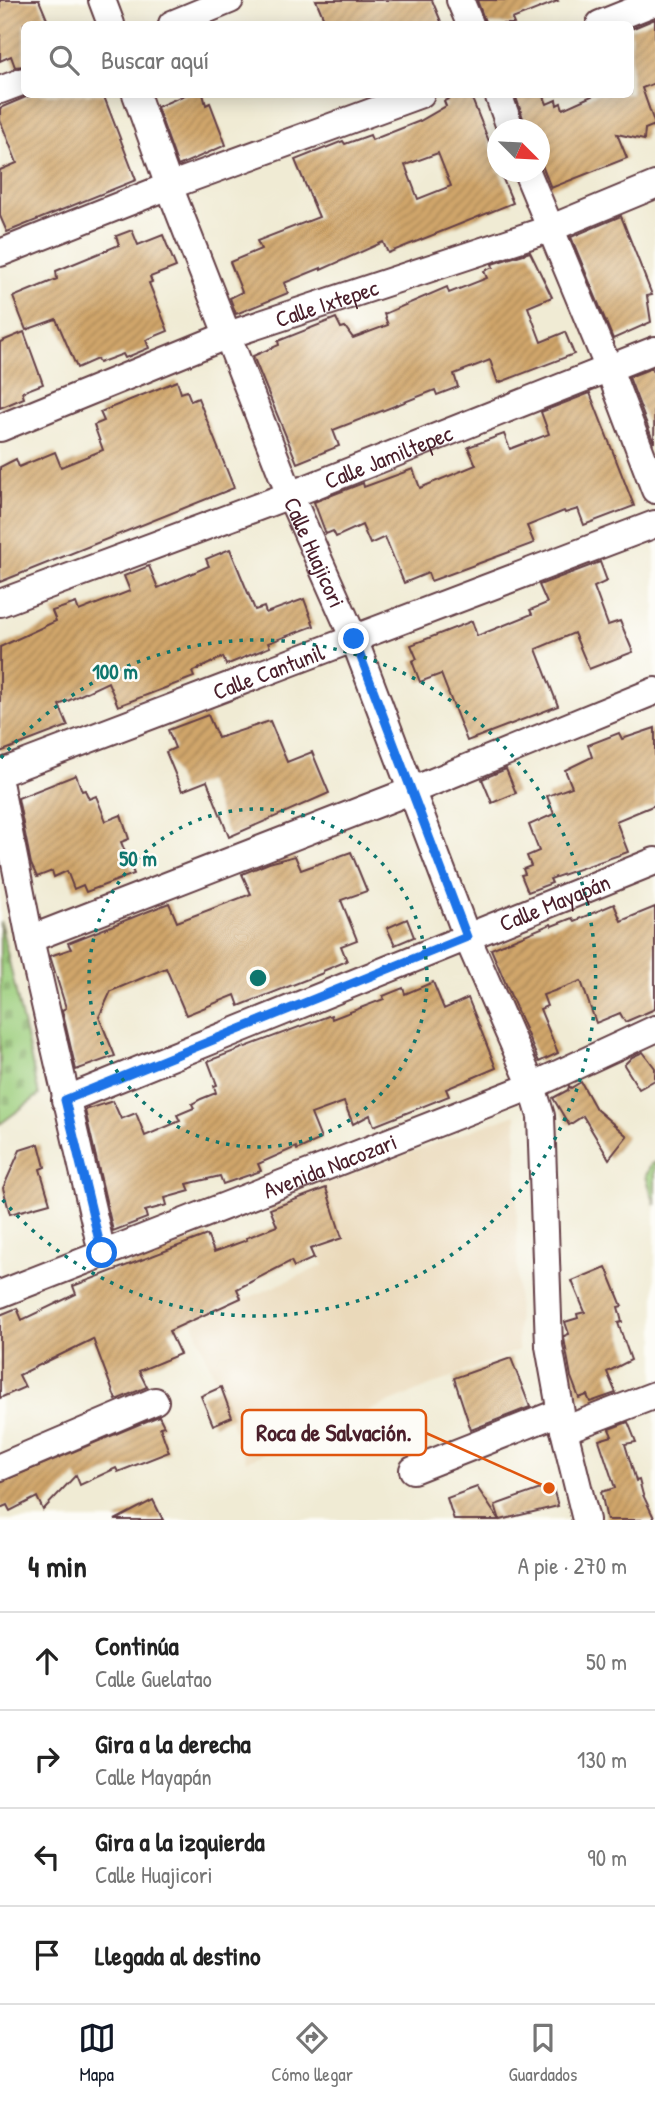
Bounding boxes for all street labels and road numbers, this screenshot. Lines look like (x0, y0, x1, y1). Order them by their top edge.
street label: Calle Ixtepec (271, 271, 382, 334)
street label: Calle Jamiltepec (319, 417, 457, 495)
street label: Calle Huajicori (277, 492, 353, 612)
street label: Calle Cantunil (208, 635, 329, 706)
street label: Calle Mayapán (494, 865, 614, 938)
street label: Avenida Nacozari (258, 1125, 401, 1205)

